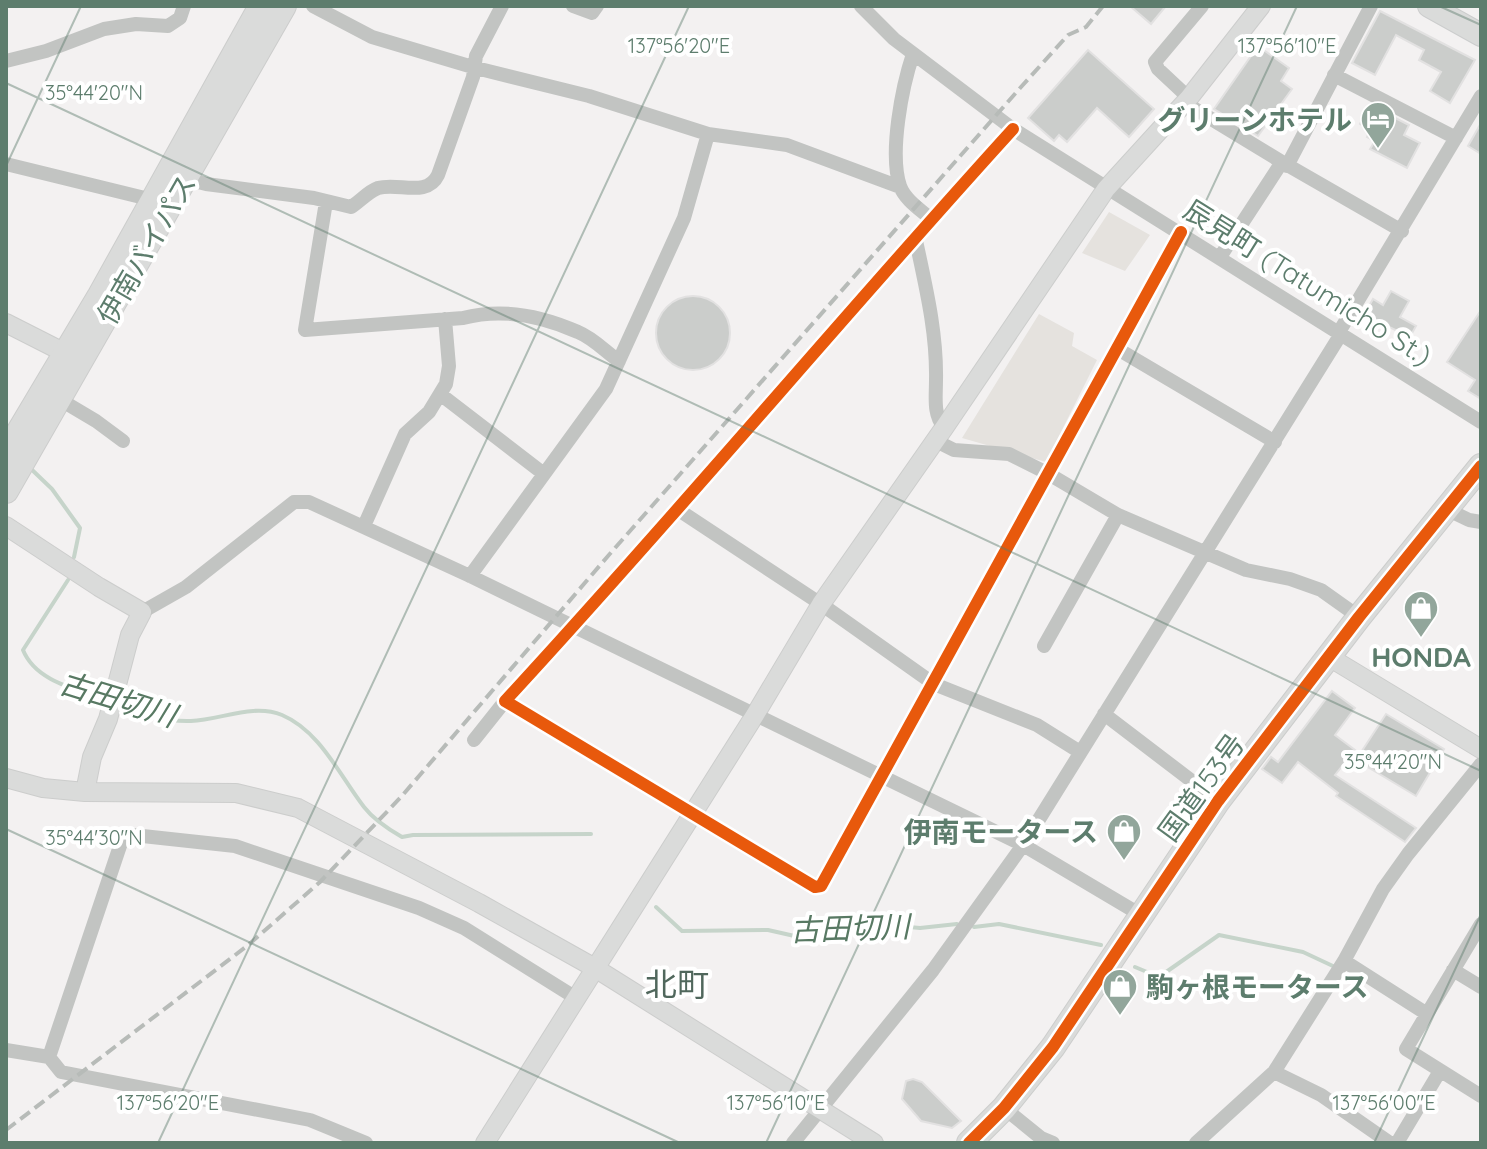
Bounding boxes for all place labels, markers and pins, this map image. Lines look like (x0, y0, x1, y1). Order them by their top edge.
hotel icon: グリーンホテル (1359, 100, 1397, 150)
place label: グリーンホテル (1157, 102, 1352, 137)
shop icon: HONDA (1402, 589, 1440, 639)
place label: HONDA (1371, 639, 1471, 674)
shop icon: 伊南モータース (1105, 812, 1143, 862)
place label: 伊南モータース (903, 814, 1098, 849)
shop icon: 駒ヶ根モータース (1101, 967, 1139, 1017)
place label: 駒ヶ根モータース (1146, 969, 1369, 1004)

